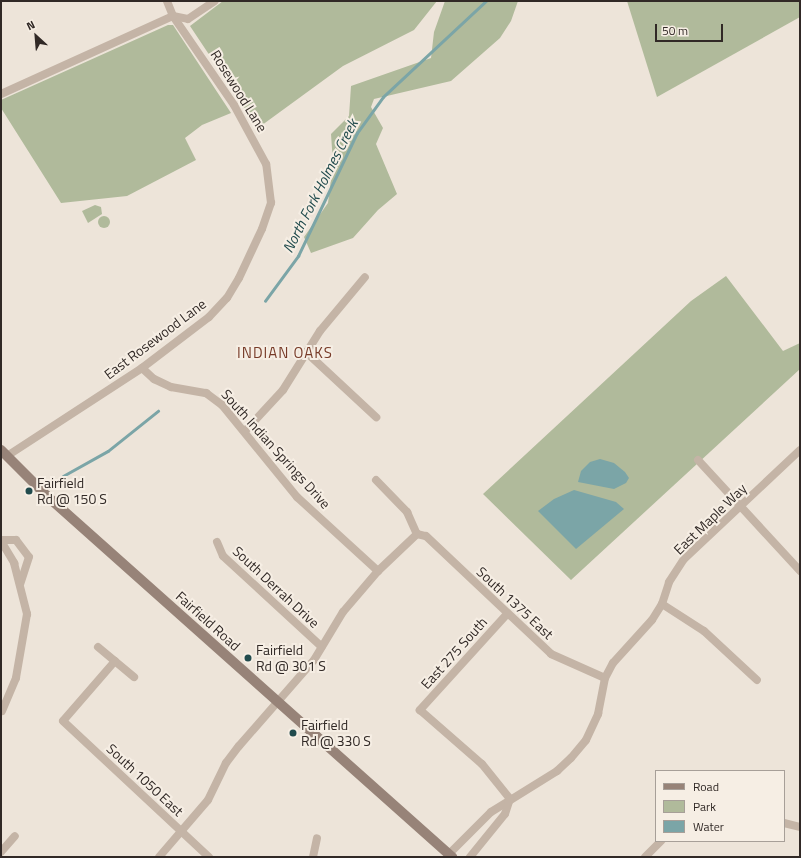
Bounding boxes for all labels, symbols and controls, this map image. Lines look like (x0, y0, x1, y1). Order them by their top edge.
north arrow (16, 16, 56, 56)
text: N (24, 16, 38, 34)
scale bar (657, 16, 725, 42)
text: 50 m (662, 21, 688, 40)
street label: Rosewood Lane (207, 47, 271, 135)
water label: North Fork Holmes Creek (279, 116, 361, 256)
street label: East Rosewood Lane (101, 295, 209, 383)
district label: INDIAN OAKS (237, 344, 333, 362)
street label: South Indian Springs Drive (218, 386, 334, 512)
place label: Fairfield Rd @ 150 S (37, 475, 107, 508)
street label: East Maple Way (670, 480, 750, 558)
marker: Fairfield Rd @ 150 S (24, 486, 34, 496)
street label: South Derrah Drive (229, 543, 323, 631)
street label: South 1375 East (473, 563, 557, 643)
street label: Fairfield Road (172, 588, 244, 654)
street label: East 275 South (417, 614, 491, 692)
place label: Fairfield Rd @ 301 S (256, 642, 326, 674)
marker: Fairfield Rd @ 301 S (243, 653, 253, 663)
place label: Fairfield Rd @ 330 S (301, 717, 371, 750)
marker: Fairfield Rd @ 330 S (288, 728, 298, 738)
street label: South 1050 East (103, 740, 187, 820)
legend (655, 770, 785, 842)
text: Road (693, 777, 719, 796)
text: Park (693, 797, 716, 816)
text: Water (693, 817, 724, 836)

